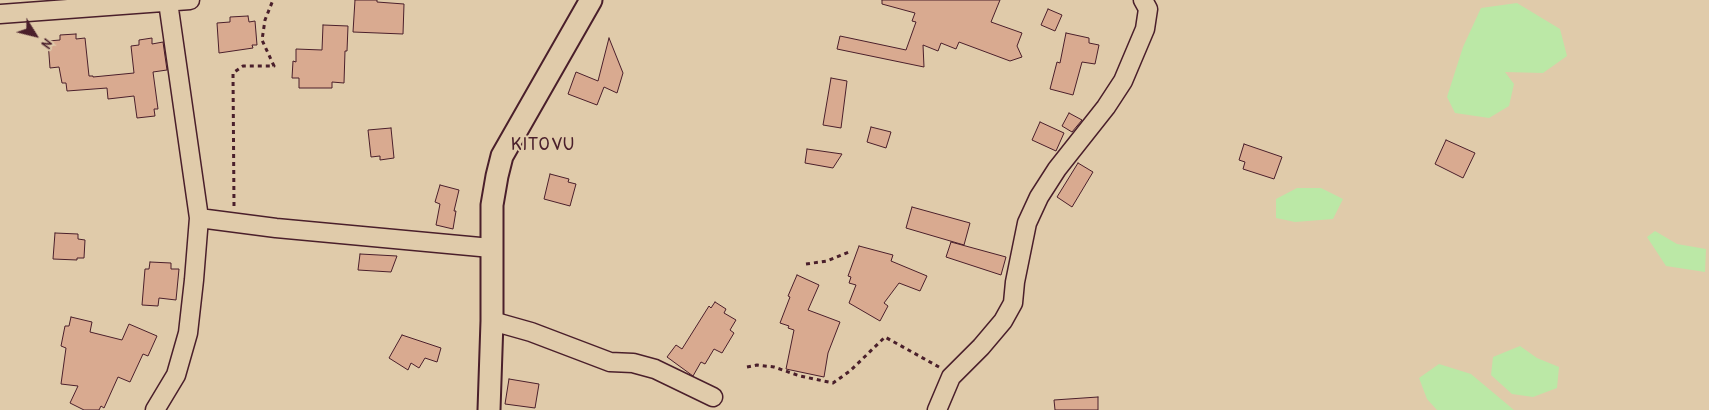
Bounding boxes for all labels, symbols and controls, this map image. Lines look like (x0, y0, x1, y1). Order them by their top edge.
north arrow (10, 10, 60, 60)
text: N (38, 36, 57, 53)
district label: KITOVU (510, 133, 576, 157)

